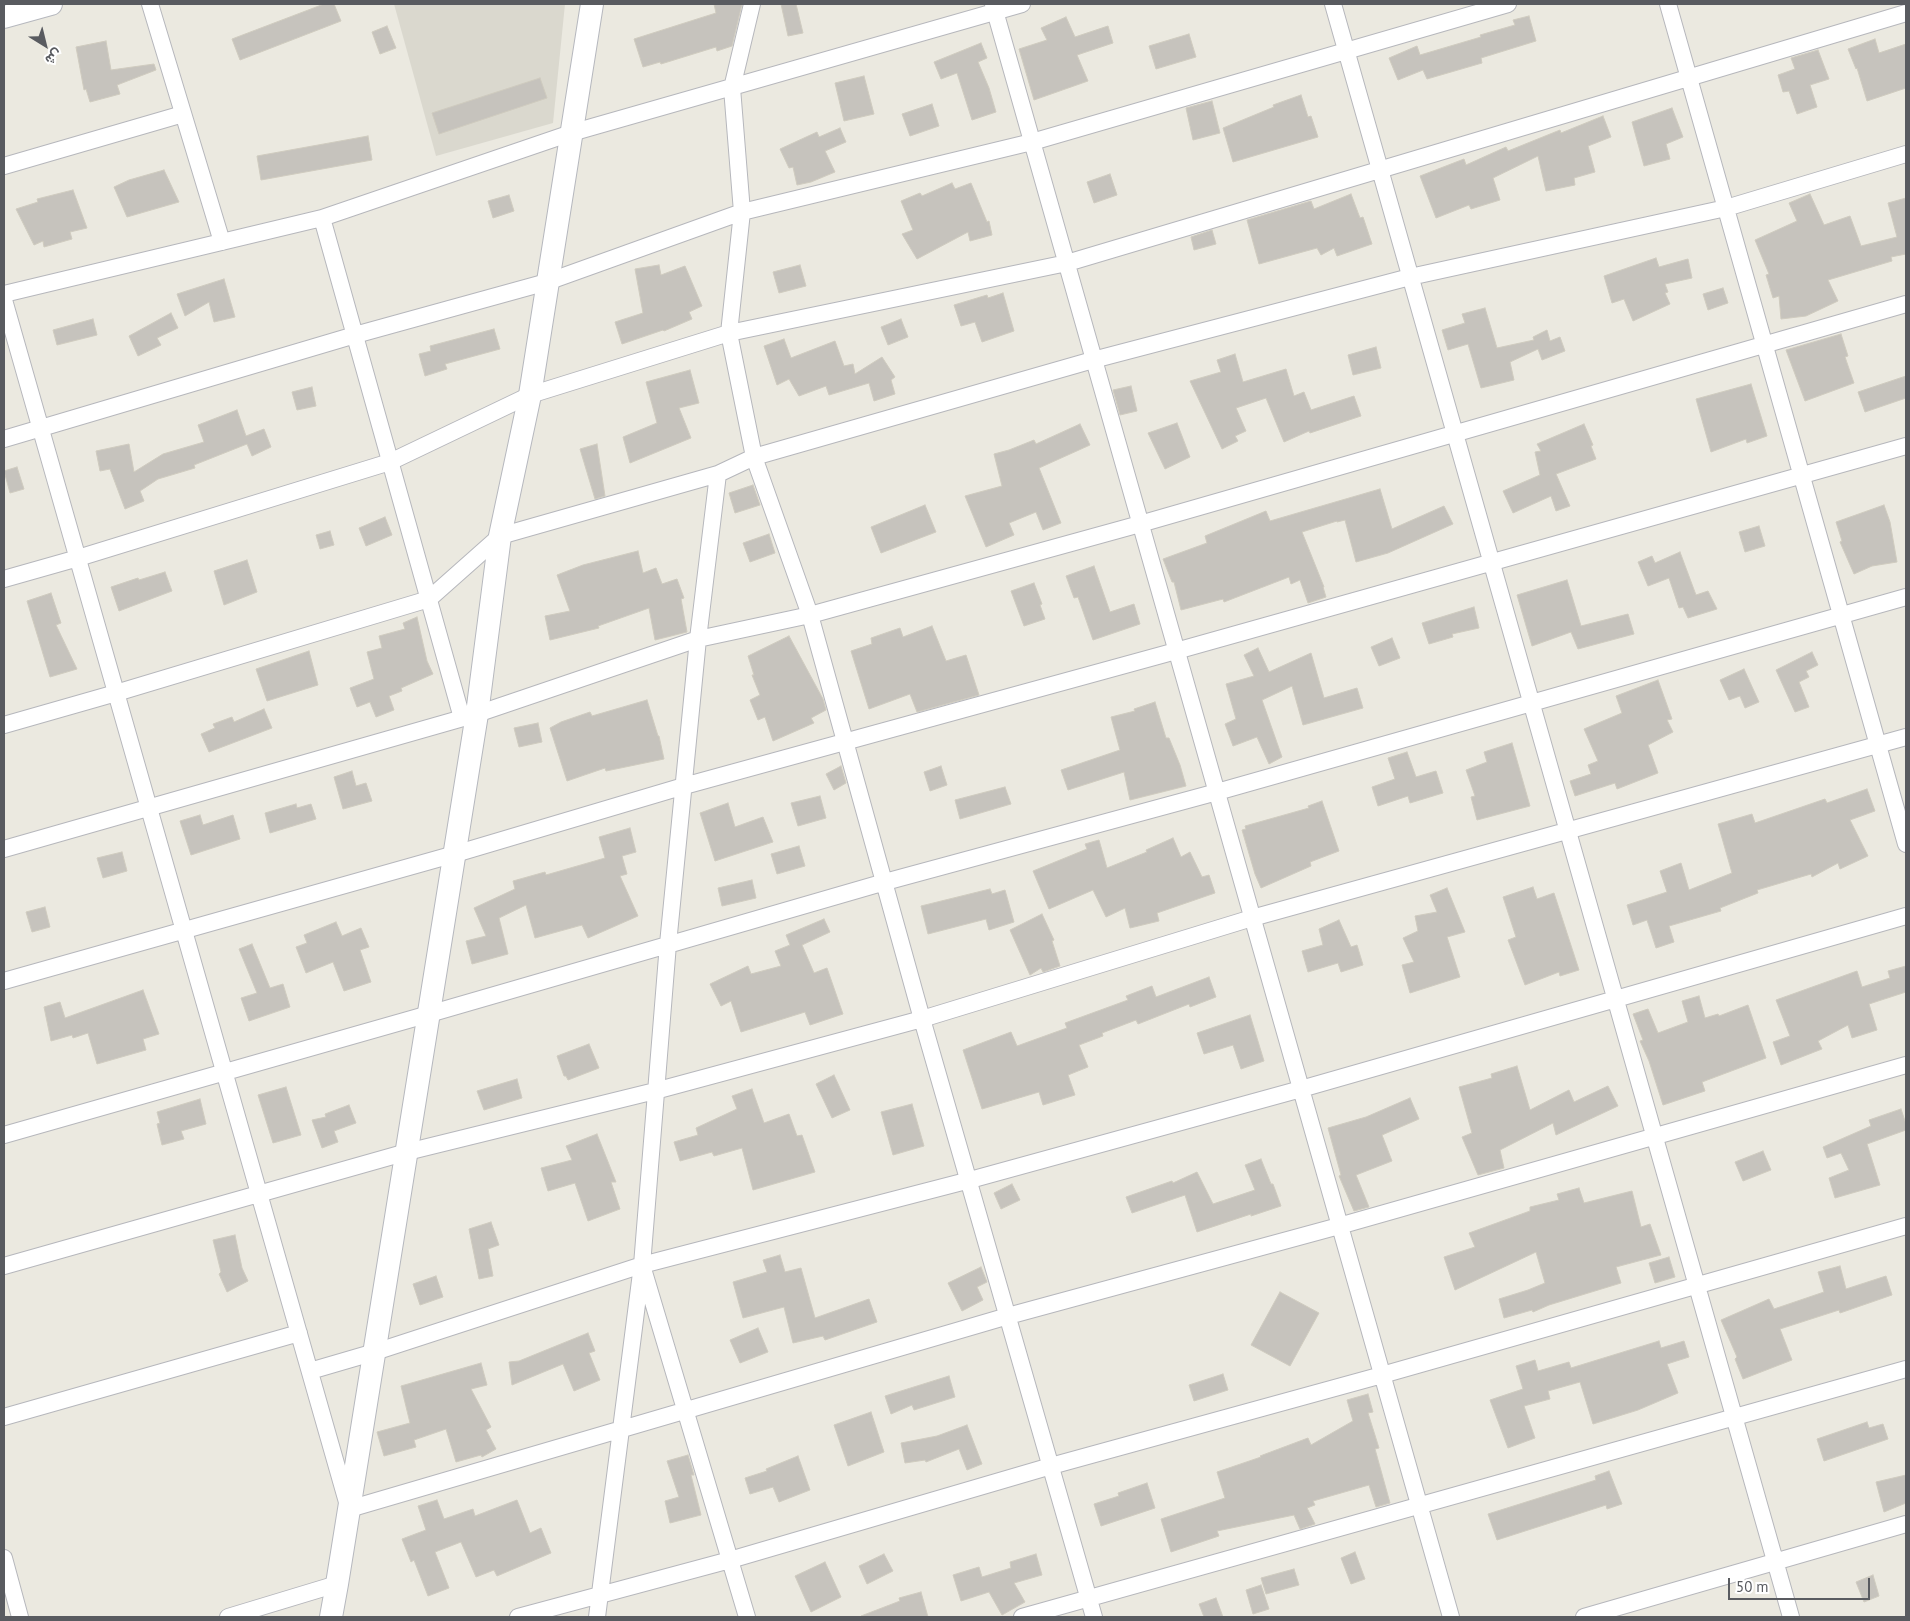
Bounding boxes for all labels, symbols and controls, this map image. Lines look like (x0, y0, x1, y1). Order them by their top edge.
north arrow (20, 20, 70, 70)
text: ش (42, 45, 66, 69)
scale bar (1730, 1568, 1872, 1600)
text: 50 m (1736, 1577, 1769, 1596)

